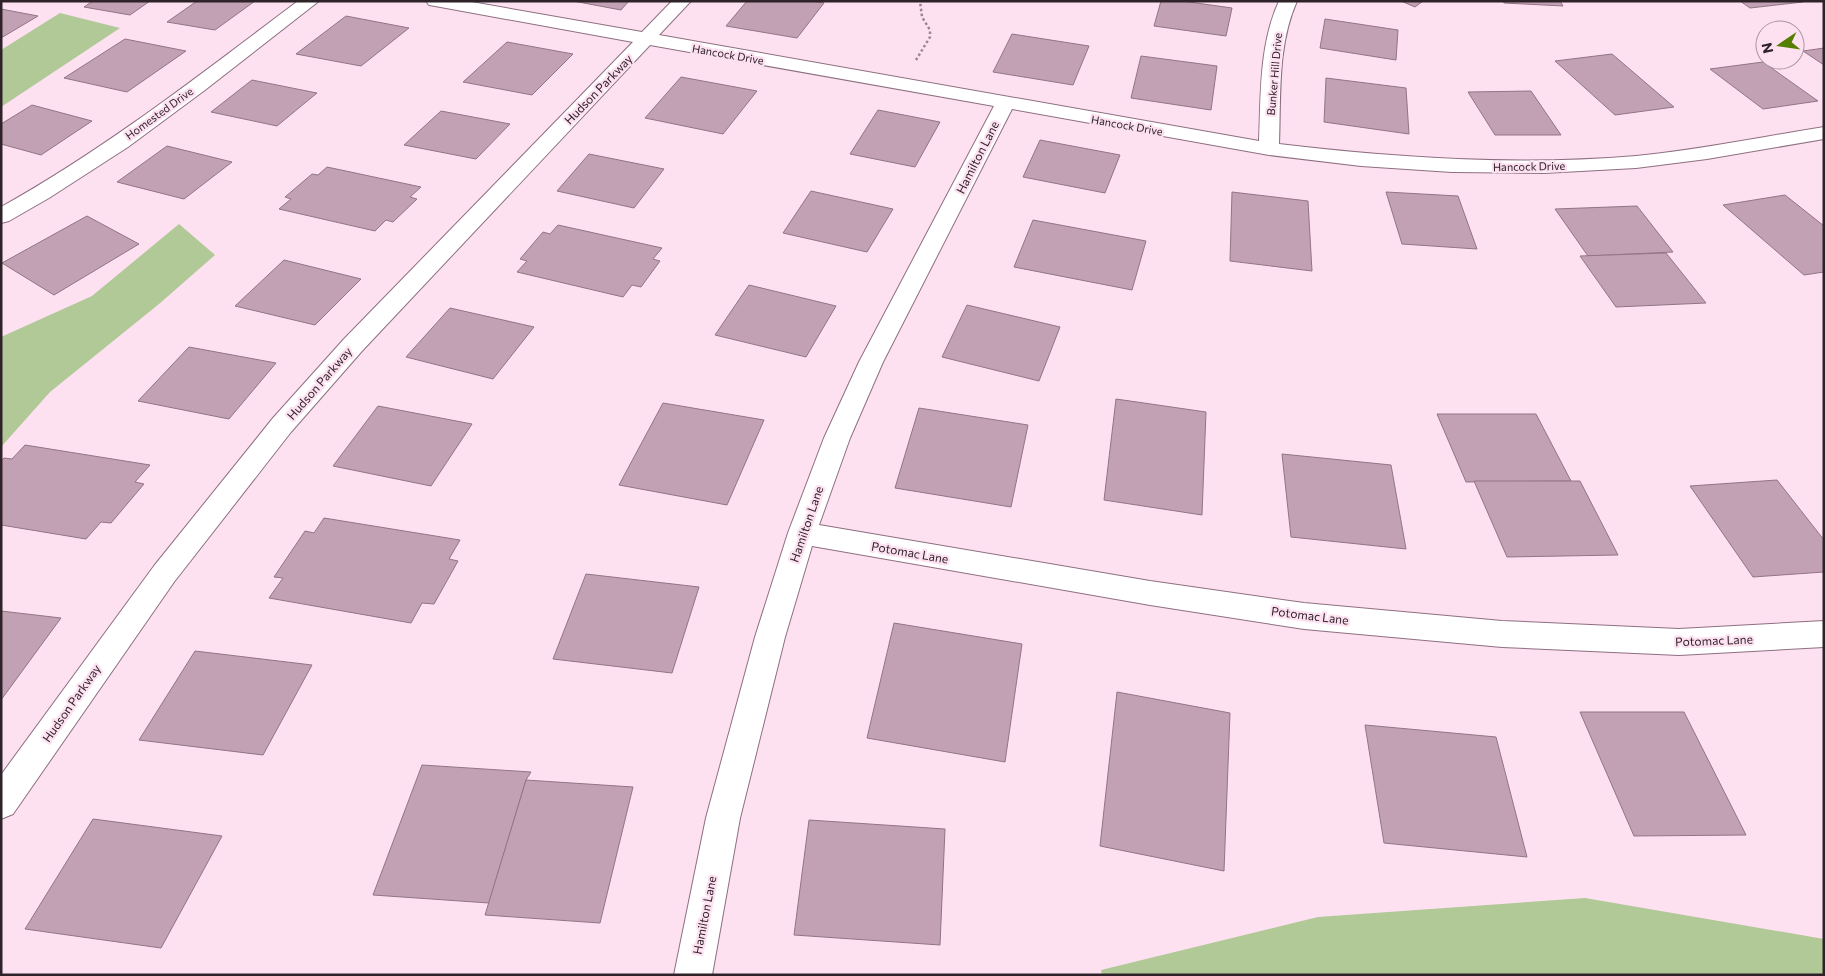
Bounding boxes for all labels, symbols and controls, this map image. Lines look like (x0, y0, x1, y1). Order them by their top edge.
north arrow (1755, 20, 1805, 70)
street label: Bunker Hill Drive (1264, 32, 1284, 116)
street label: Hancock Drive (691, 41, 765, 67)
text: N (1757, 41, 1776, 55)
street label: Hudson Parkway (561, 51, 635, 127)
street label: Homested Drive (123, 84, 196, 142)
street label: Hancock Drive (1090, 112, 1164, 138)
street label: Hamilton Lane (953, 118, 1001, 196)
street label: Hancock Drive (1493, 159, 1565, 173)
street label: Hudson Parkway (284, 344, 354, 422)
street label: Hamilton Lane (786, 484, 826, 564)
street label: Potomac Lane (871, 538, 949, 566)
street label: Potomac Lane (1271, 603, 1349, 627)
street label: Potomac Lane (1675, 632, 1753, 648)
street label: Hudson Parkway (39, 662, 103, 744)
street label: Hamilton Lane (690, 875, 718, 955)

